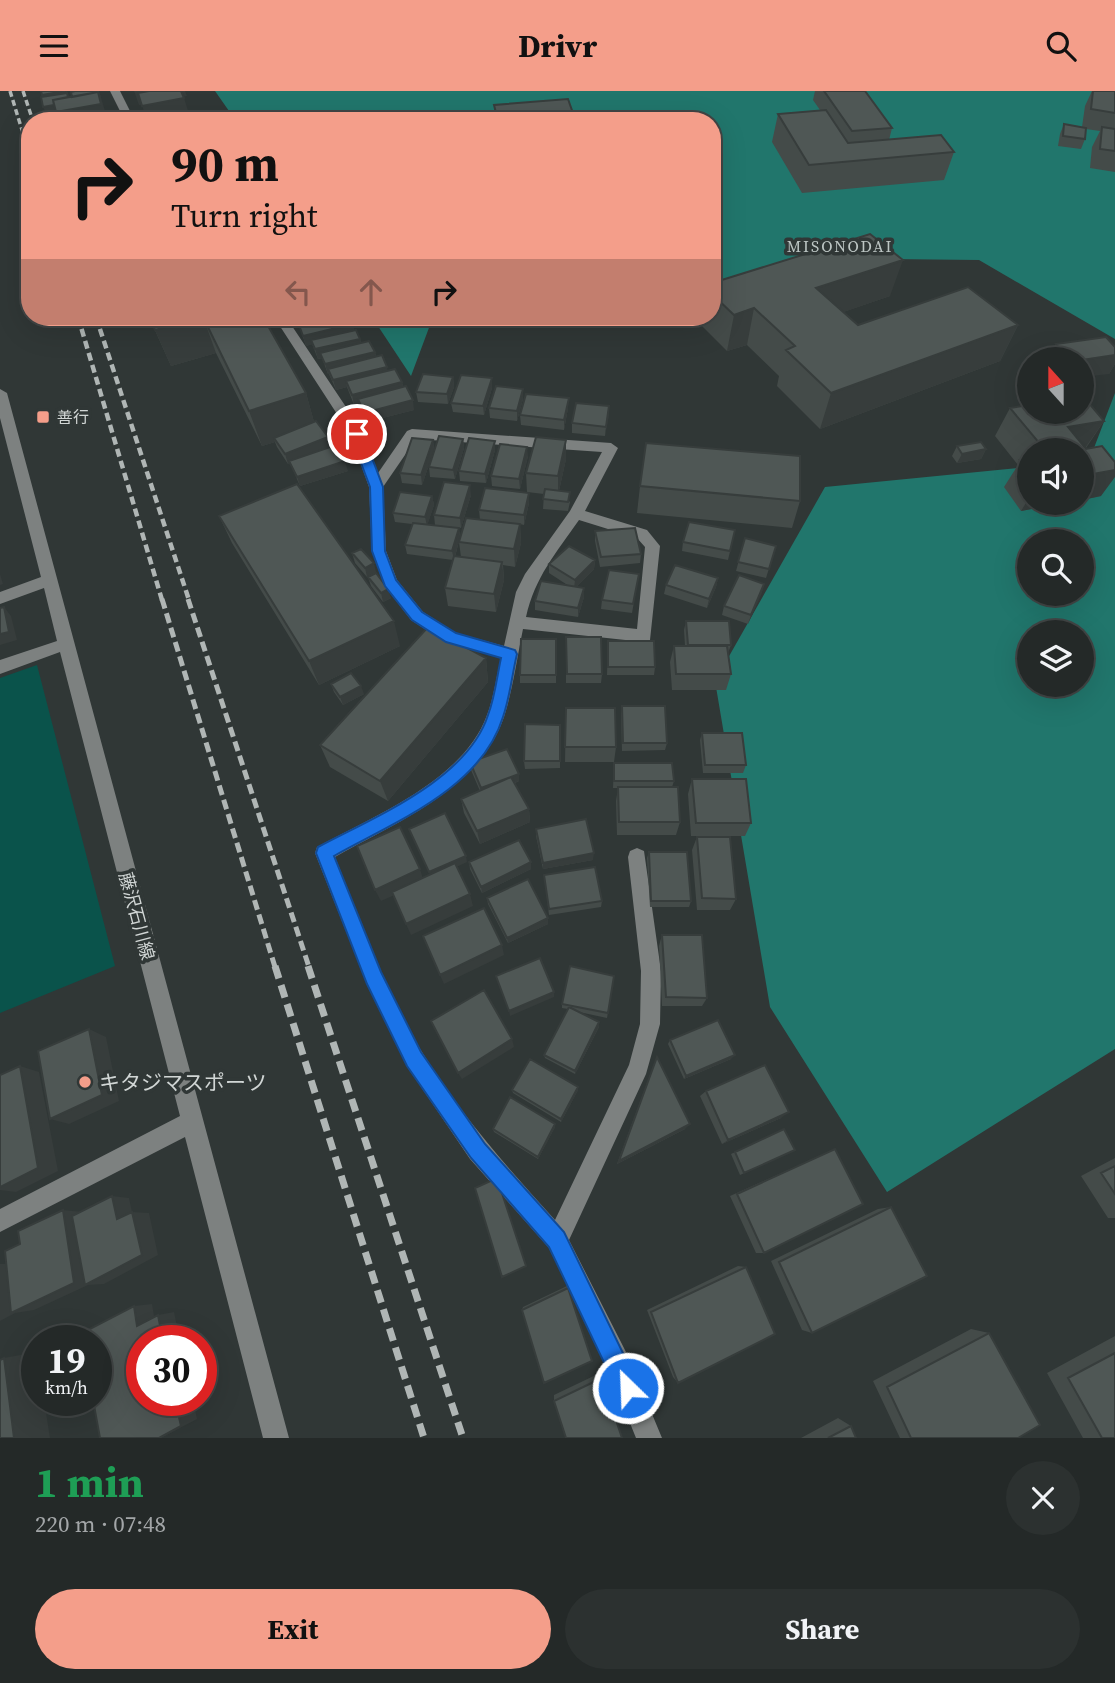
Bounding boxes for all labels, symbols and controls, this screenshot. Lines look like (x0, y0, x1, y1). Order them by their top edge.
text: Drivr (518, 24, 597, 68)
icon: menu (35, 27, 73, 65)
icon: search (1042, 27, 1080, 65)
text: 90 m (171, 130, 279, 197)
icon: right (56, 140, 147, 231)
text: Turn right (171, 194, 317, 238)
district label: MISONODAI (787, 235, 893, 257)
icon: left (279, 273, 317, 311)
icon: ahead (352, 273, 390, 311)
icon: right (425, 273, 463, 311)
north arrow (1017, 347, 1094, 423)
map controls (1017, 347, 1094, 697)
pin (327, 404, 387, 464)
place label: 善行 (57, 406, 89, 428)
marker: 善行 (35, 409, 51, 425)
icon: arrive (338, 415, 376, 453)
button: sound (1017, 438, 1094, 515)
button: search (1017, 529, 1094, 606)
button: layers (1017, 620, 1094, 697)
street label: 藤沢石川線 (113, 869, 161, 963)
place label: キタジマスポーツ (99, 1068, 267, 1097)
marker: キタジマスポーツ (77, 1074, 93, 1090)
speed limit sign: 30 (126, 1325, 217, 1416)
text: 19 (48, 1337, 85, 1385)
position arrow (591, 1351, 665, 1425)
text: km/h (45, 1375, 88, 1400)
text: 1 min (35, 1453, 144, 1511)
button: close (1006, 1461, 1080, 1535)
text: 220 m · 07:48 (35, 1508, 166, 1540)
button: Exit (35, 1589, 551, 1669)
button: Share (565, 1589, 1080, 1669)

